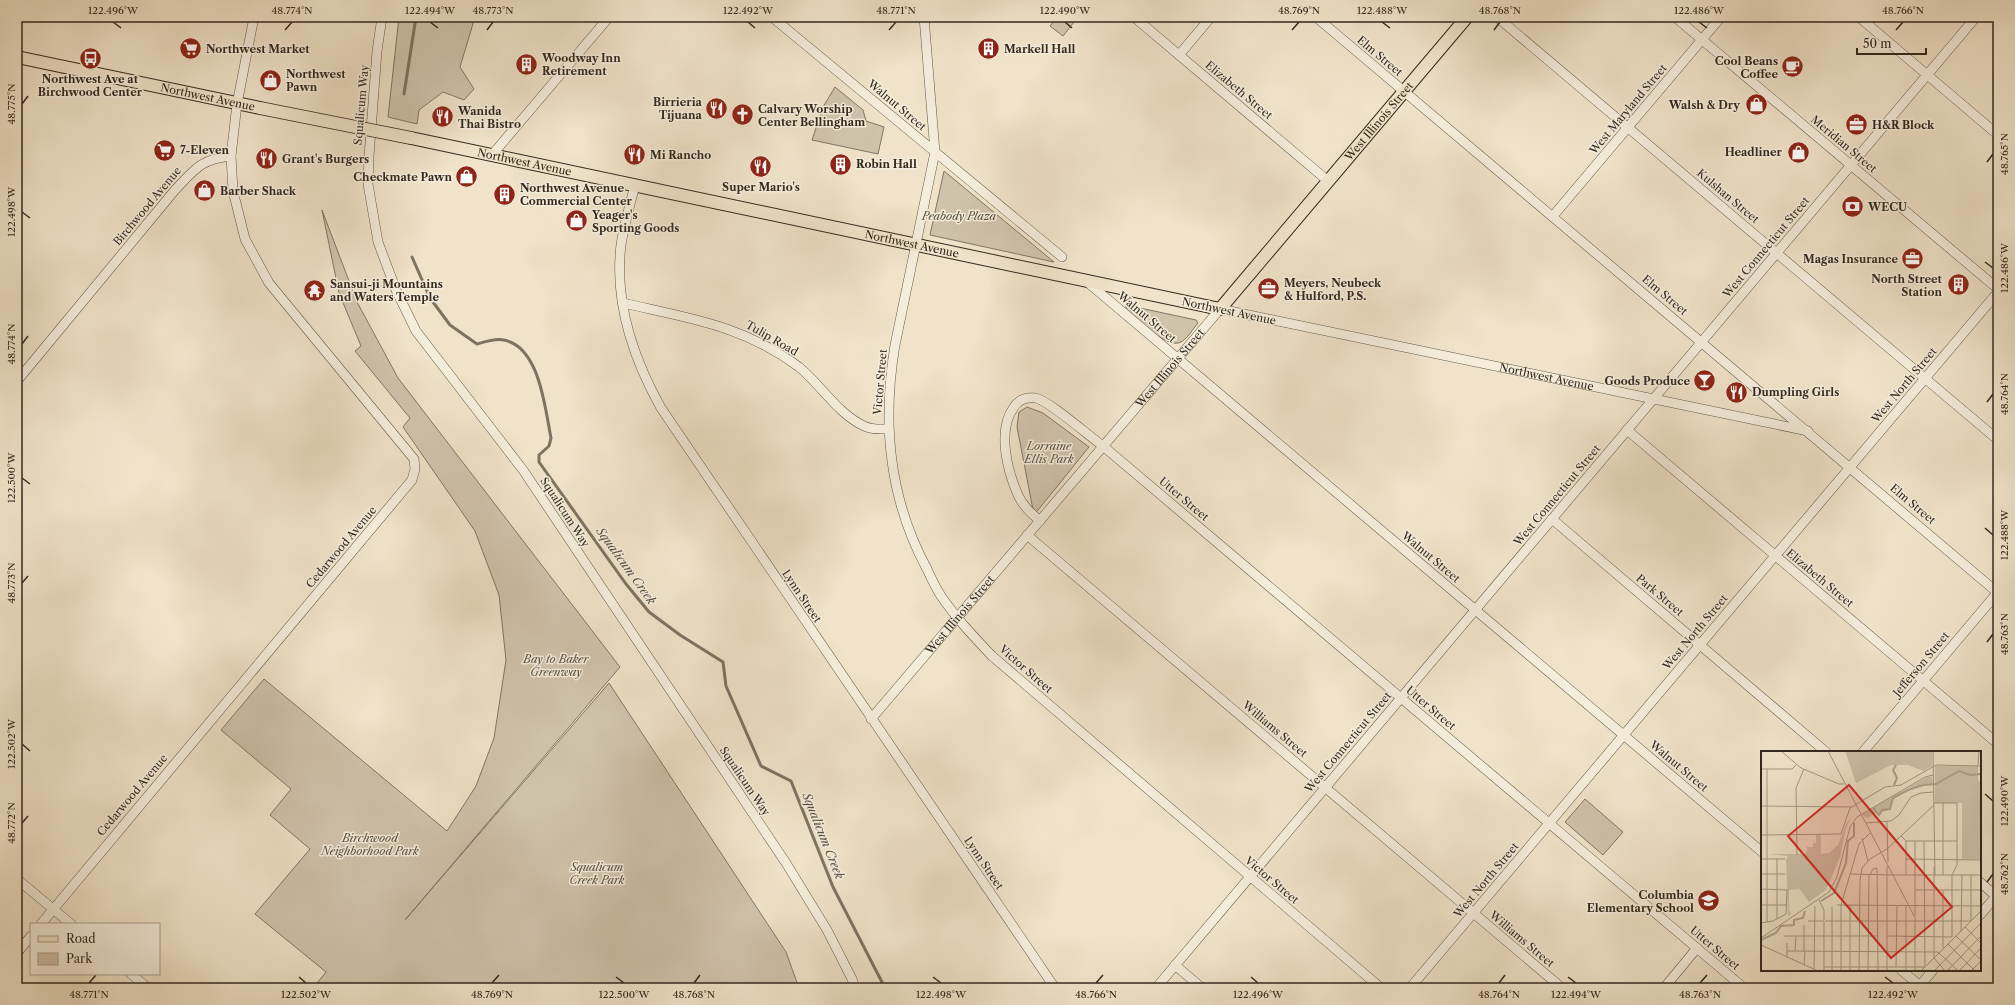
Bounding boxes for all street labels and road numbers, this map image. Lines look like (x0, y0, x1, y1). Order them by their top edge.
street label: Elm Street (1354, 33, 1406, 79)
street label: Elizabeth Street (1203, 58, 1276, 122)
street label: West Maryland Street (1586, 61, 1670, 158)
street label: Squalicum Way (351, 63, 372, 146)
street label: Walnut Street (864, 76, 929, 134)
street label: West Illinois Street (1341, 79, 1416, 164)
street label: Northwest Avenue (159, 80, 256, 114)
street label: Meridian Street (1808, 112, 1880, 176)
street label: Northwest Avenue (476, 145, 573, 179)
street label: Birchwood Avenue (110, 164, 184, 248)
street label: Kulshan Street (1694, 166, 1762, 226)
street label: West Connecticut Street (1719, 194, 1812, 301)
street label: Northwest Avenue (864, 227, 960, 261)
street label: Elm Street (1639, 272, 1691, 318)
street label: Walnut Street (1114, 288, 1179, 346)
street label: Northwest Avenue (1181, 294, 1277, 328)
street label: Tulip Road (743, 317, 801, 359)
street label: West Illinois Street (1132, 326, 1207, 411)
street label: West North Street (1868, 344, 1940, 426)
street label: Victor Street (870, 348, 890, 417)
street label: Northwest Avenue (1498, 360, 1595, 393)
street label: West Connecticut Street (1510, 442, 1603, 549)
street label: Squalicum Way (537, 474, 593, 550)
street label: Utter Street (1156, 474, 1212, 524)
street label: Elm Street (1887, 481, 1939, 527)
street label: Cedarwood Avenue (303, 503, 379, 591)
street label: Walnut Street (1398, 528, 1463, 586)
street label: Elizabeth Street (1784, 546, 1857, 610)
street label: Lynn Street (779, 567, 825, 625)
street label: Park Street (1633, 571, 1687, 619)
street label: West Illinois Street (922, 572, 997, 658)
street label: West North Street (1659, 591, 1731, 673)
street label: Jefferson Street (1888, 629, 1952, 701)
street label: Victor Street (996, 641, 1056, 696)
street label: Utter Street (1403, 683, 1459, 733)
street label: West Connecticut Street (1301, 689, 1394, 796)
street label: Williams Street (1239, 697, 1310, 760)
street label: Walnut Street (1646, 737, 1711, 795)
street label: Squalicum Way (717, 744, 774, 819)
street label: Cedarwood Avenue (94, 751, 170, 839)
street label: Lynn Street (961, 834, 1007, 892)
street label: West North Street (1450, 839, 1522, 921)
street label: Victor Street (1241, 853, 1302, 907)
street label: Williams Street (1486, 907, 1557, 970)
street label: Utter Street (1687, 923, 1743, 973)

